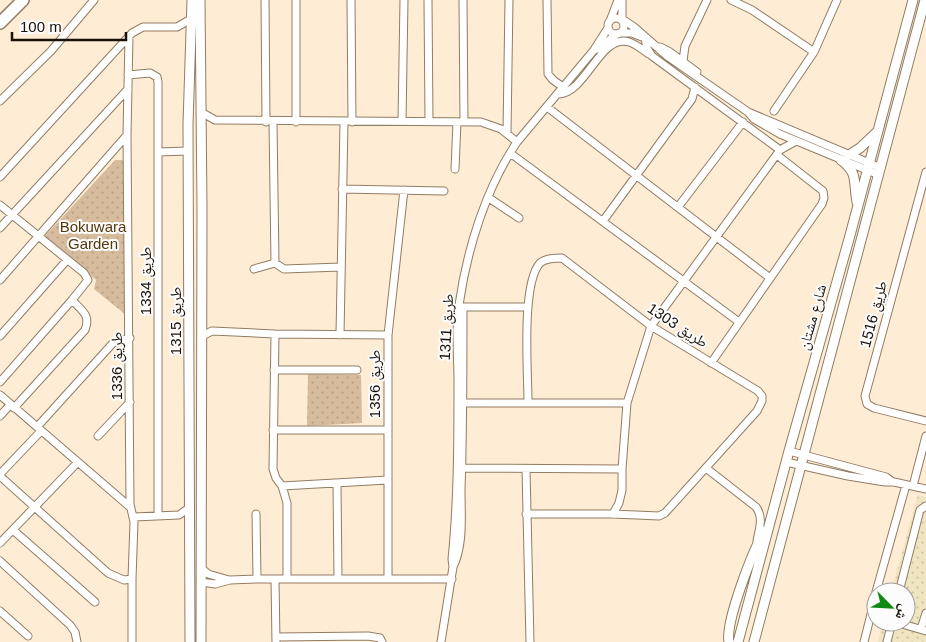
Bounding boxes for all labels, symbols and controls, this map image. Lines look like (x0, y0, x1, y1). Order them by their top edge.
scale bar (12, 10, 126, 42)
text: 100 m (20, 18, 62, 35)
park label: Bokuwara Garden (60, 218, 127, 252)
street label: طريق 1334 (137, 247, 156, 315)
street label: طريق 1516 (856, 279, 892, 350)
street label: شارع مشتان (795, 282, 831, 352)
street label: طريق 1315 (167, 287, 186, 355)
street label: طريق 1311 (436, 293, 458, 361)
street label: طريق 1303 (644, 299, 711, 352)
street label: طريق 1336 (108, 332, 127, 400)
street label: طريق 1356 (366, 350, 385, 418)
north arrow (866, 582, 916, 632)
text: ش (892, 602, 913, 622)

